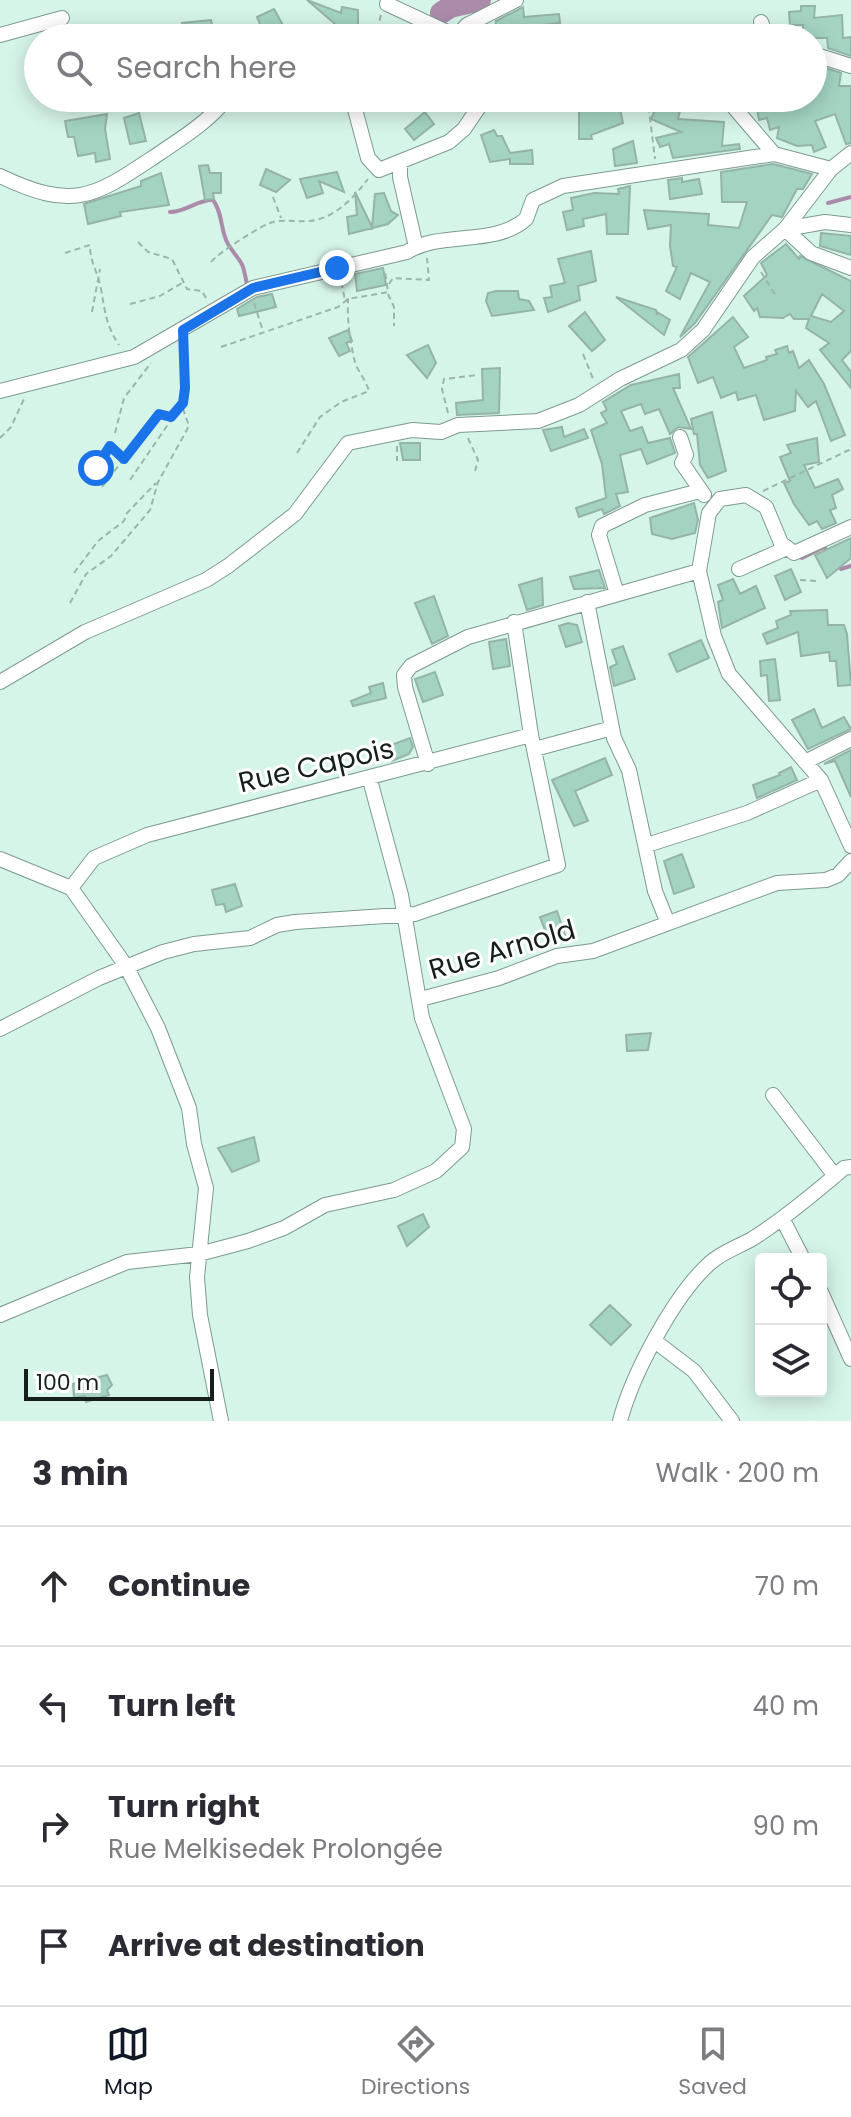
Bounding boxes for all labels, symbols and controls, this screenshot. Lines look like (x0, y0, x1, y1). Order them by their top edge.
search box (24, 24, 827, 112)
icon: search (52, 46, 96, 90)
text: Search here (116, 46, 297, 89)
route end (319, 250, 355, 286)
route start (78, 450, 114, 486)
street label: Rue Capois (234, 729, 398, 802)
street label: Rue Arnold (424, 910, 580, 989)
map controls (755, 1253, 827, 1397)
button: locate (755, 1253, 827, 1325)
button: layers (755, 1325, 827, 1397)
scale bar (24, 1365, 214, 1401)
text: 100 m (36, 1367, 99, 1398)
text: 3 min (32, 1449, 129, 1497)
text: Walk · 200 m (656, 1455, 819, 1491)
icon: ahead (32, 1564, 76, 1608)
text: Continue (108, 1564, 250, 1607)
text: 70 m (755, 1568, 819, 1604)
icon: left (32, 1684, 76, 1728)
text: Turn left (108, 1684, 236, 1727)
text: 40 m (753, 1688, 819, 1724)
text: Turn right (108, 1785, 260, 1828)
icon: right (32, 1804, 76, 1848)
text: 90 m (753, 1808, 819, 1844)
text: Rue Melkisedek Prolongée (108, 1831, 443, 1867)
icon: arrive (32, 1924, 76, 1968)
text: Arrive at destination (108, 1924, 425, 1967)
tab: Map (104, 2022, 153, 2103)
tab: Directions (361, 2022, 470, 2103)
tab: Saved (678, 2022, 747, 2103)

